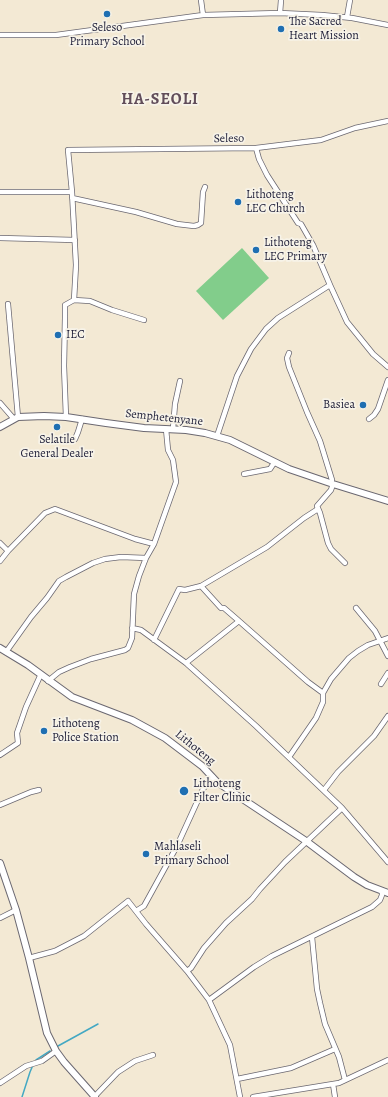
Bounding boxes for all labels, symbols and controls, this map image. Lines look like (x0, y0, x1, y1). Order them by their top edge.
marker: Seleso Primary School (102, 9, 112, 19)
place label: The Sacred Heart Mission (289, 15, 359, 43)
place label: Seleso Primary School (69, 21, 145, 49)
marker: The Sacred Heart Mission (276, 24, 286, 34)
district label: HA-SEOLI (121, 90, 199, 110)
street label: Seleso (214, 132, 244, 146)
place label: Lithoteng LEC Church (246, 188, 305, 216)
marker: Lithoteng LEC Church (233, 197, 243, 207)
place label: Lithoteng LEC Primary (264, 236, 327, 264)
marker: Lithoteng LEC Primary (251, 245, 261, 255)
place label: IEC (66, 328, 85, 342)
marker: IEC (53, 330, 63, 340)
place label: Basiea (323, 398, 355, 412)
marker: Basiea (358, 400, 368, 410)
street label: Semphetenyane (124, 407, 204, 429)
marker: Selatile General Dealer (52, 422, 62, 432)
place label: Selatile General Dealer (21, 433, 93, 461)
place label: Lithoteng Police Station (52, 717, 119, 745)
marker: Lithoteng Police Station (39, 726, 49, 736)
street label: Lithoteng (172, 727, 218, 769)
place label: Lithoteng Filter Clinic (193, 777, 250, 805)
marker: Lithoteng Filter Clinic (178, 785, 190, 797)
place label: Mahlaseli Primary School (154, 840, 229, 868)
marker: Mahlaseli Primary School (141, 849, 151, 859)

